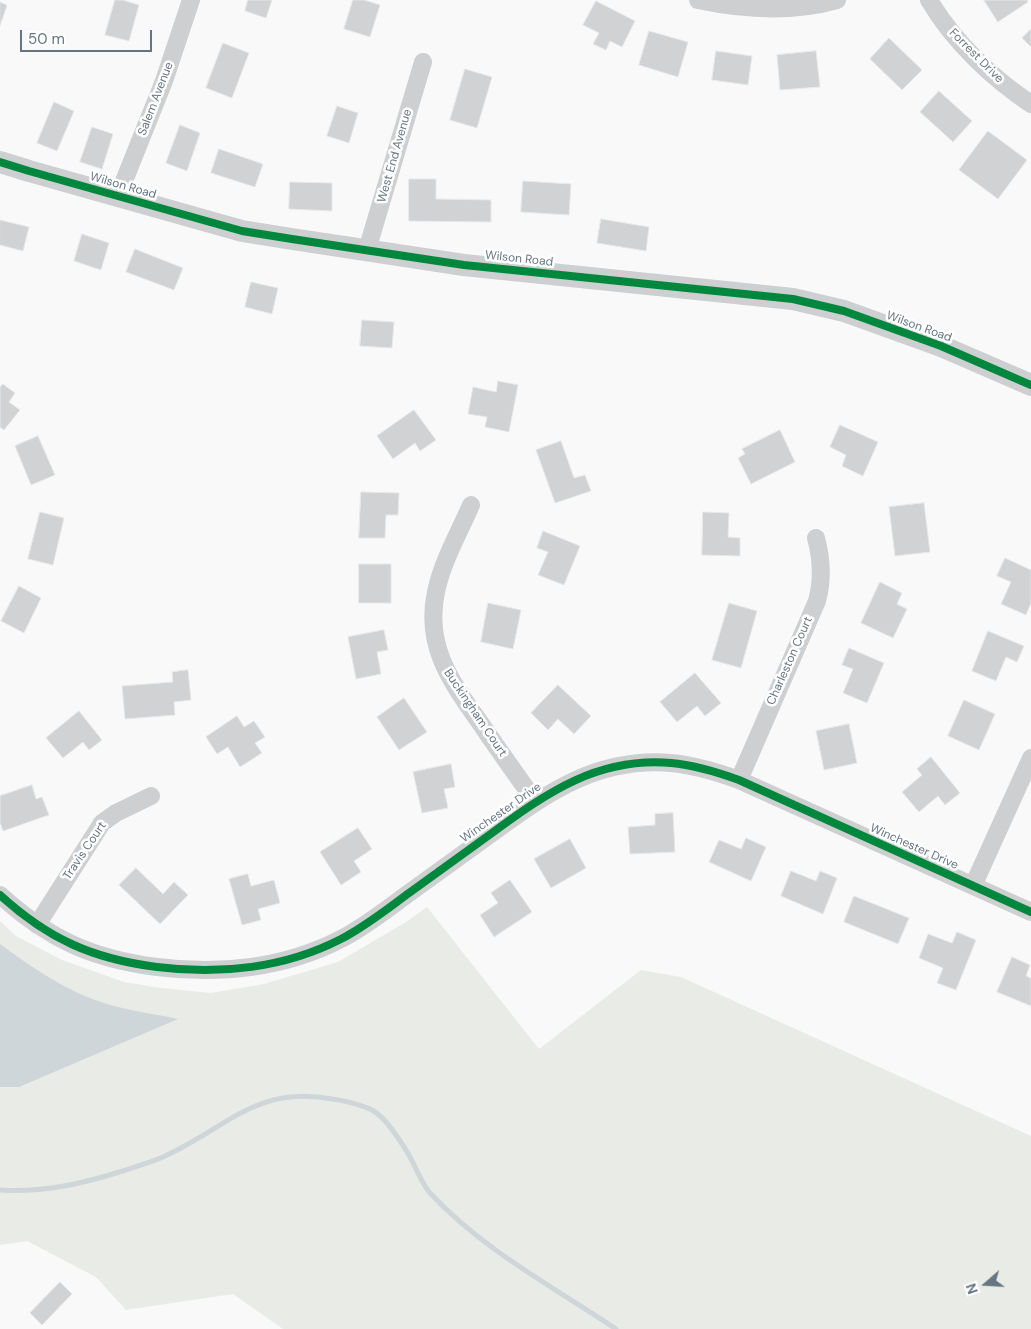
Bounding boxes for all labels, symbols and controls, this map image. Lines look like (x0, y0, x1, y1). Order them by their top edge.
scale bar (22, 20, 155, 52)
street label: Forrest Drive (946, 26, 1006, 86)
text: 50 m (28, 29, 65, 49)
street label: Salem Avenue (135, 60, 177, 138)
street label: West End Avenue (375, 108, 415, 204)
street label: Wilson Road (88, 170, 158, 202)
street label: Wilson Road (484, 248, 554, 270)
street label: Wilson Road (884, 309, 954, 345)
street label: Charleston Court (764, 615, 816, 707)
street label: Buckingham Court (440, 666, 510, 760)
street label: Winchester Drive (458, 780, 544, 846)
street label: Travis Court (60, 819, 110, 883)
street label: Winchester Drive (868, 821, 960, 873)
north arrow (961, 1259, 1011, 1309)
text: N (962, 1281, 982, 1297)

